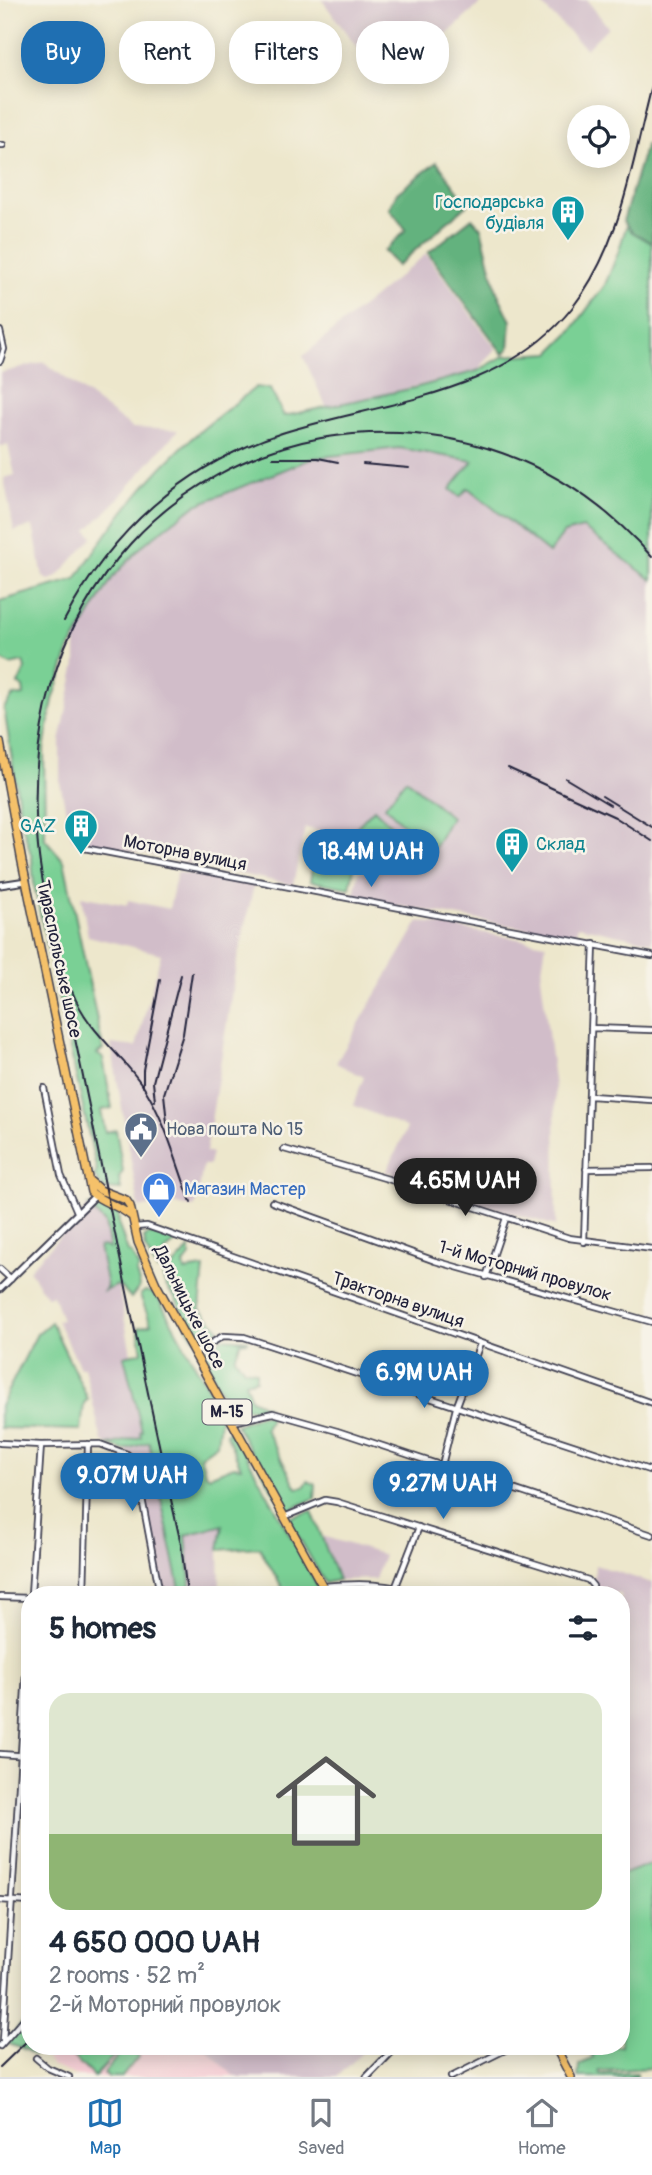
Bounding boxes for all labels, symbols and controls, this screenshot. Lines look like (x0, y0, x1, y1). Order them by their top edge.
chip: Buy (21, 21, 105, 84)
chip: Rent (119, 21, 215, 84)
chip: Filters (229, 21, 342, 84)
chip: New (356, 21, 449, 84)
map controls (567, 105, 630, 168)
button: locate (567, 105, 630, 168)
place label: Господарська будівля (435, 191, 544, 235)
building icon: Господарська будівля (549, 193, 587, 242)
building icon: GAZ (62, 807, 100, 856)
place label: GAZ (20, 815, 56, 838)
building icon: Склад (493, 825, 531, 874)
street label: Моторна вулиця (122, 830, 248, 876)
pin: 18.4M UAH (291, 830, 451, 889)
place label: Склад (536, 833, 585, 856)
text: 18.4M UAH (318, 837, 424, 866)
street label: Тираспольське шосе (31, 878, 87, 1040)
public building icon: Нова пошта № 15 (122, 1110, 160, 1159)
place label: Нова пошта № 15 (166, 1118, 304, 1141)
pin: 4.65M UAH (385, 1158, 545, 1218)
text: 4.65M UAH (410, 1166, 520, 1195)
shop icon: Магазин Мастер (140, 1170, 178, 1219)
place label: Магазин Мастер (184, 1178, 306, 1201)
street label: 1-й Моторний провулок (436, 1235, 614, 1307)
street label: Дальницьке шосе (147, 1240, 230, 1373)
street label: Тракторна вулиця (329, 1267, 467, 1333)
pin: 6.9M UAH (352, 1350, 496, 1410)
text: 6.9M UAH (376, 1358, 472, 1387)
road number: М-15 (202, 1400, 252, 1424)
pin: 9.07M UAH (52, 1454, 212, 1513)
text: 9.07M UAH (76, 1461, 188, 1490)
pin: 9.27M UAH (363, 1462, 523, 1521)
text: 9.27M UAH (389, 1469, 497, 1498)
icon: filters (564, 1609, 602, 1647)
text: 5 homes (49, 1610, 156, 1647)
icon: home (263, 1738, 389, 1864)
text: 4 650 000 UAH (49, 1924, 260, 1961)
text: 2 rooms · 52 m² (49, 1961, 205, 1990)
text: 2-й Моторний провулок (49, 1990, 281, 2019)
tab: Map (86, 2094, 124, 2160)
tab: Saved (297, 2094, 345, 2160)
tab: Home (518, 2094, 566, 2160)

